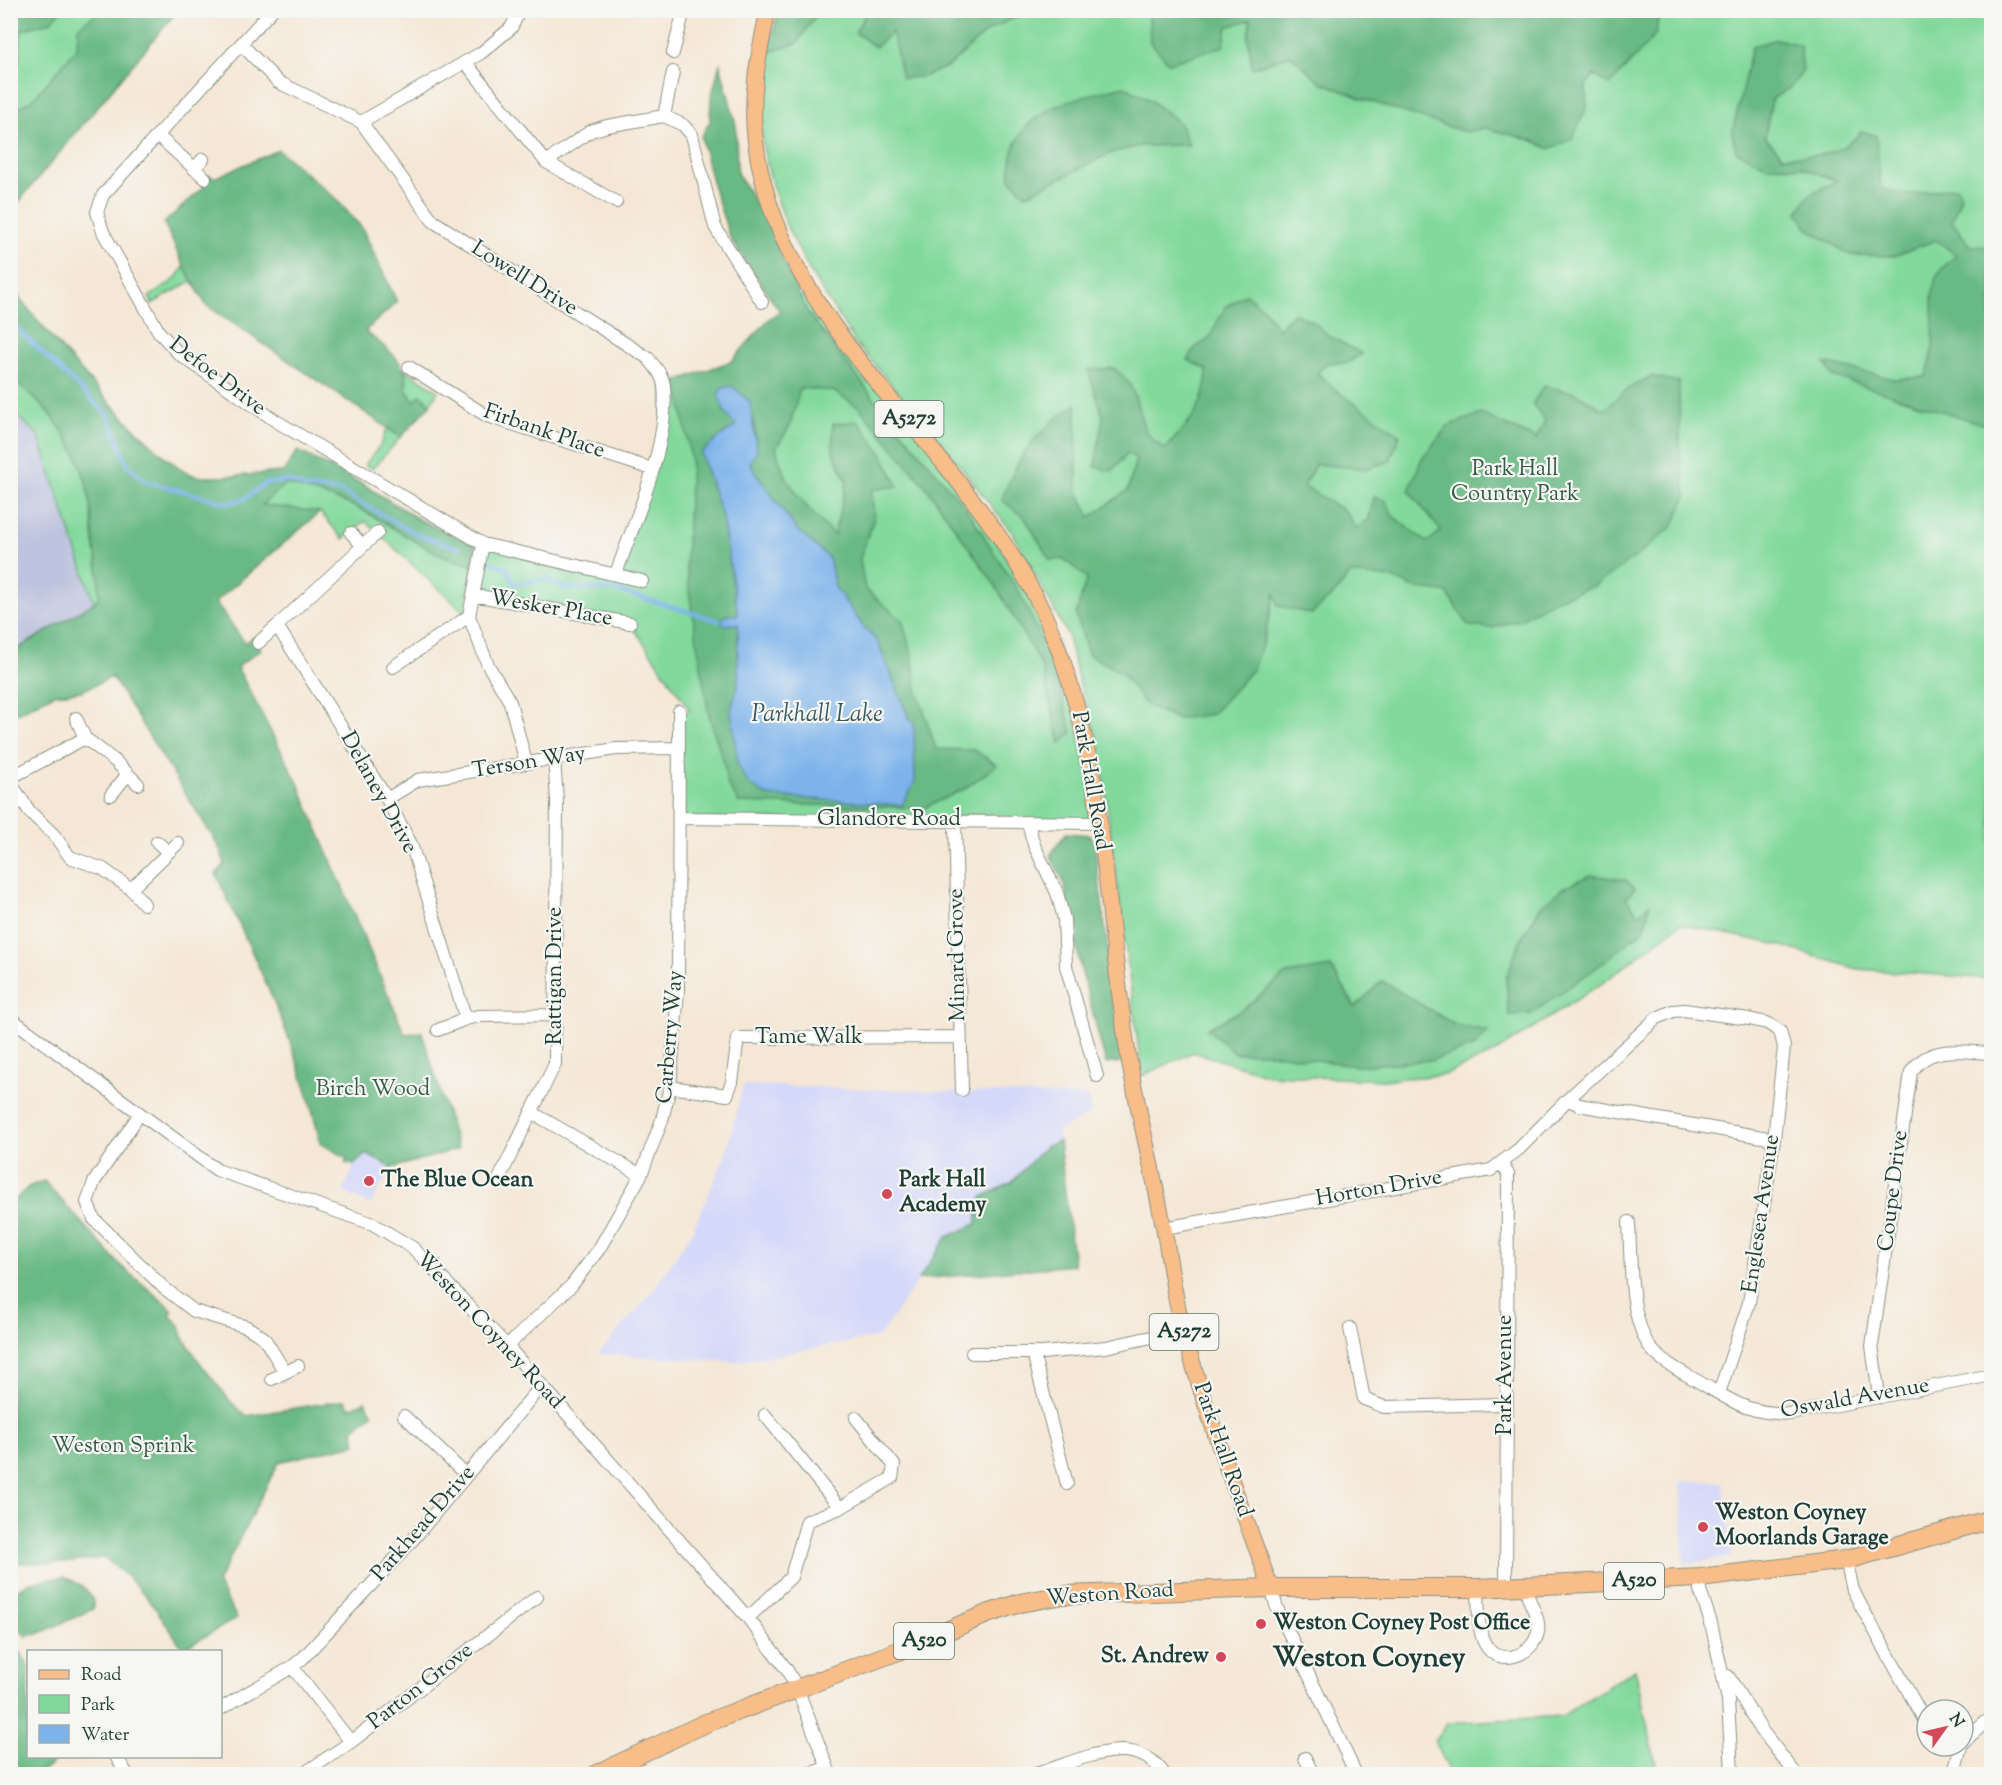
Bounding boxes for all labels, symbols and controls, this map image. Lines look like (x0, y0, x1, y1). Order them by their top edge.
street label: Lowell Drive (464, 233, 584, 325)
street label: Defoe Drive (162, 330, 272, 424)
street label: Firbank Place (479, 396, 609, 468)
road number: A5272 (874, 401, 944, 437)
park label: Park Hall Country Park (1451, 454, 1579, 511)
street label: Wesker Place (487, 582, 615, 636)
water label: Parkhall Lake (751, 698, 883, 732)
street label: Park Hall Road (1062, 709, 1118, 853)
street label: Delaney Drive (331, 726, 425, 860)
street label: Terson Way (470, 738, 588, 788)
street label: Glandore Road (817, 804, 961, 836)
street label: Minard Grove (941, 888, 975, 1022)
street label: Rattigan Drive (540, 907, 572, 1045)
street label: Carberry Way (649, 969, 693, 1105)
street label: Tame Walk (755, 1022, 863, 1054)
park label: Birch Wood (316, 1074, 430, 1106)
street label: Coupe Drive (1871, 1129, 1917, 1253)
street label: Englesea Avenue (1735, 1132, 1789, 1296)
street label: Horton Drive (1313, 1162, 1445, 1216)
place label: The Blue Ocean (381, 1165, 533, 1197)
place label: Park Hall Academy (899, 1165, 987, 1222)
marker: The Blue Ocean (362, 1174, 376, 1188)
marker: Park Hall Academy (880, 1187, 894, 1201)
street label: Weston Coyney Road (407, 1245, 571, 1417)
road number: A5272 (1150, 1314, 1218, 1350)
street label: Park Avenue (1490, 1315, 1522, 1435)
street label: Oswald Avenue (1778, 1370, 1932, 1428)
street label: Park Hall Road (1184, 1378, 1260, 1522)
park label: Weston Sprink (51, 1431, 195, 1463)
street label: Parkhead Drive (364, 1459, 484, 1589)
place label: Weston Coyney Moorlands Garage (1715, 1498, 1889, 1555)
marker: Weston Coyney Moorlands Garage (1696, 1520, 1710, 1534)
road number: A520 (1604, 1563, 1664, 1599)
street label: Weston Road (1045, 1575, 1175, 1615)
place label: Weston Coyney Post Office (1273, 1608, 1530, 1640)
marker: Weston Coyney Post Office (1254, 1617, 1268, 1631)
road number: A520 (894, 1623, 954, 1659)
street label: Parton Grove (361, 1636, 481, 1738)
district label: Weston Coyney (1273, 1639, 1465, 1679)
place label: St. Andrew (1101, 1641, 1210, 1673)
legend (27, 1650, 222, 1758)
marker: St. Andrew (1214, 1650, 1228, 1664)
text: Road (81, 1663, 121, 1689)
text: Park (81, 1693, 116, 1719)
north arrow (1915, 1698, 1975, 1758)
text: N (1942, 1709, 1969, 1733)
text: Water (81, 1723, 130, 1749)

